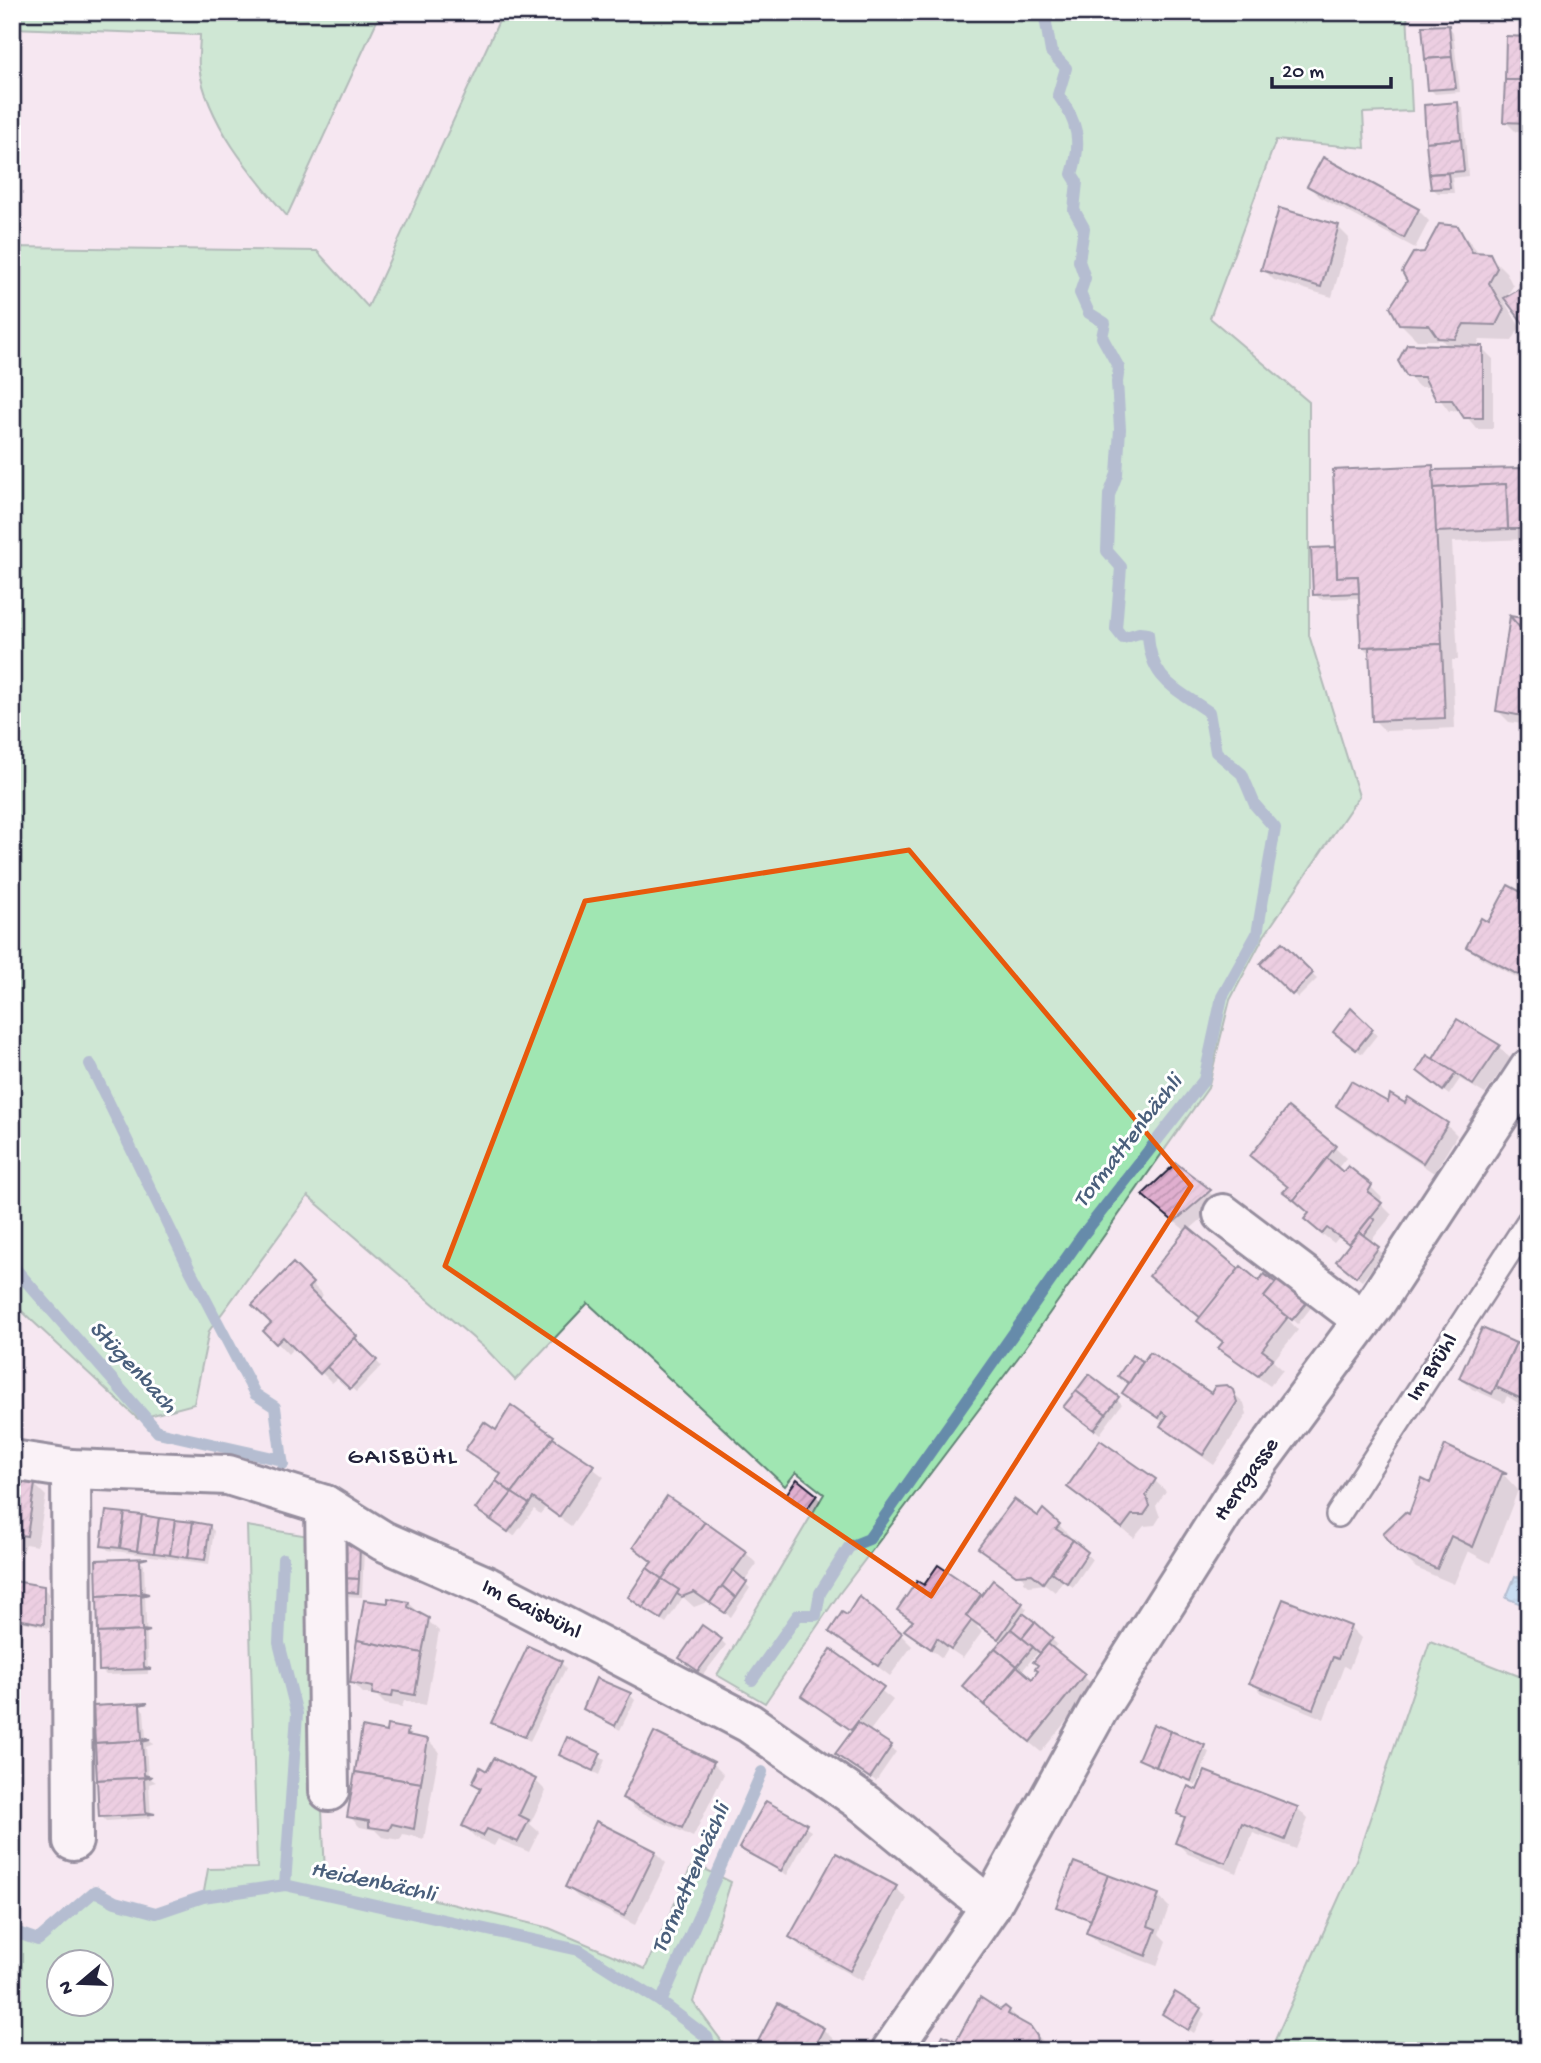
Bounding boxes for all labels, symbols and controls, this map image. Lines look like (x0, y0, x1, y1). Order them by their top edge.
scale bar (1272, 46, 1390, 90)
text: 20 m (1282, 61, 1324, 86)
water label: Tormattenbächli (1068, 1067, 1192, 1215)
water label: Stügenbach (82, 1315, 183, 1421)
street label: Im Brühl (1401, 1329, 1465, 1407)
street label: Herrgasse (1208, 1432, 1286, 1527)
district label: GAISBÜHL (348, 1444, 458, 1473)
street label: Im Gaisbühl (477, 1573, 585, 1647)
water label: Tormattenbächli (646, 1797, 739, 1959)
water label: Heidenbächli (308, 1856, 441, 1911)
north arrow (46, 1948, 116, 2018)
text: N (54, 1978, 80, 1997)

